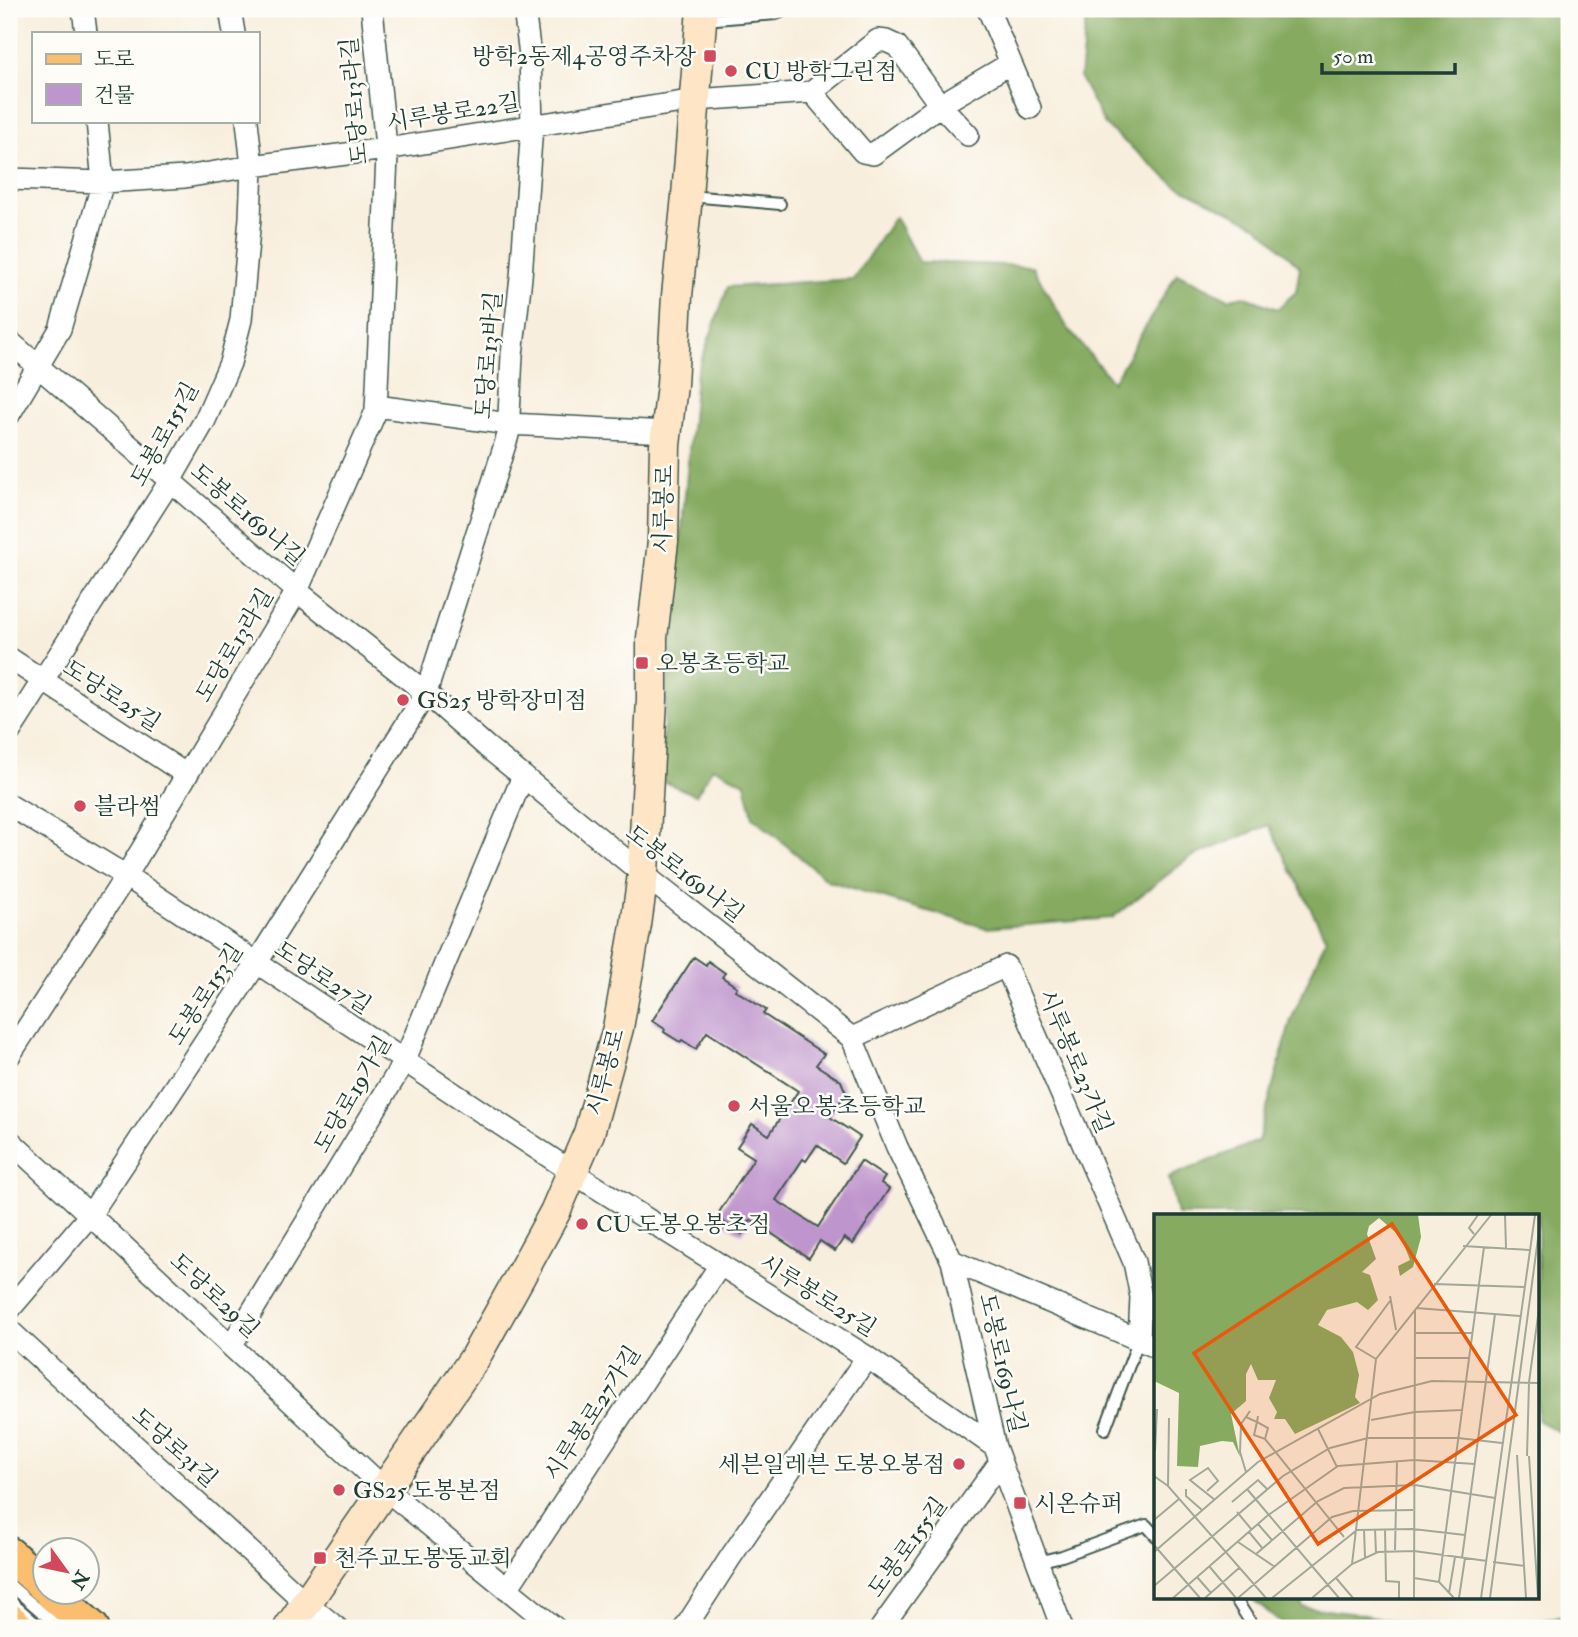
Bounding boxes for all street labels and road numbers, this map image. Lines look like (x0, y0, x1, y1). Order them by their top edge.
street label: 도당로13라길 (334, 36, 375, 166)
street label: 시루봉로22길 (384, 88, 522, 137)
street label: 도당로13바길 (468, 290, 509, 420)
street label: 도봉로151길 (124, 377, 205, 492)
street label: 도봉로169나길 (184, 457, 311, 572)
street label: 시루봉로 (647, 464, 680, 554)
street label: 도당로13라길 (189, 583, 280, 708)
street label: 도당로25길 (57, 653, 166, 738)
street label: 도봉로169나길 (620, 818, 750, 929)
street label: 도당로27길 (269, 934, 377, 1020)
street label: 도봉로153길 (162, 938, 249, 1051)
street label: 시루봉로23가길 (1032, 985, 1119, 1138)
street label: 시루봉로 (580, 1025, 631, 1119)
street label: 도당로19가길 (307, 1030, 398, 1158)
street label: 도당로29길 (164, 1246, 266, 1344)
street label: 시루봉로25길 (754, 1248, 882, 1343)
street label: 도봉로169나길 (972, 1290, 1033, 1436)
street label: 시루봉로27가길 (538, 1340, 647, 1486)
street label: 도당로31길 (126, 1401, 224, 1494)
street label: 도봉로155길 (861, 1491, 954, 1603)

